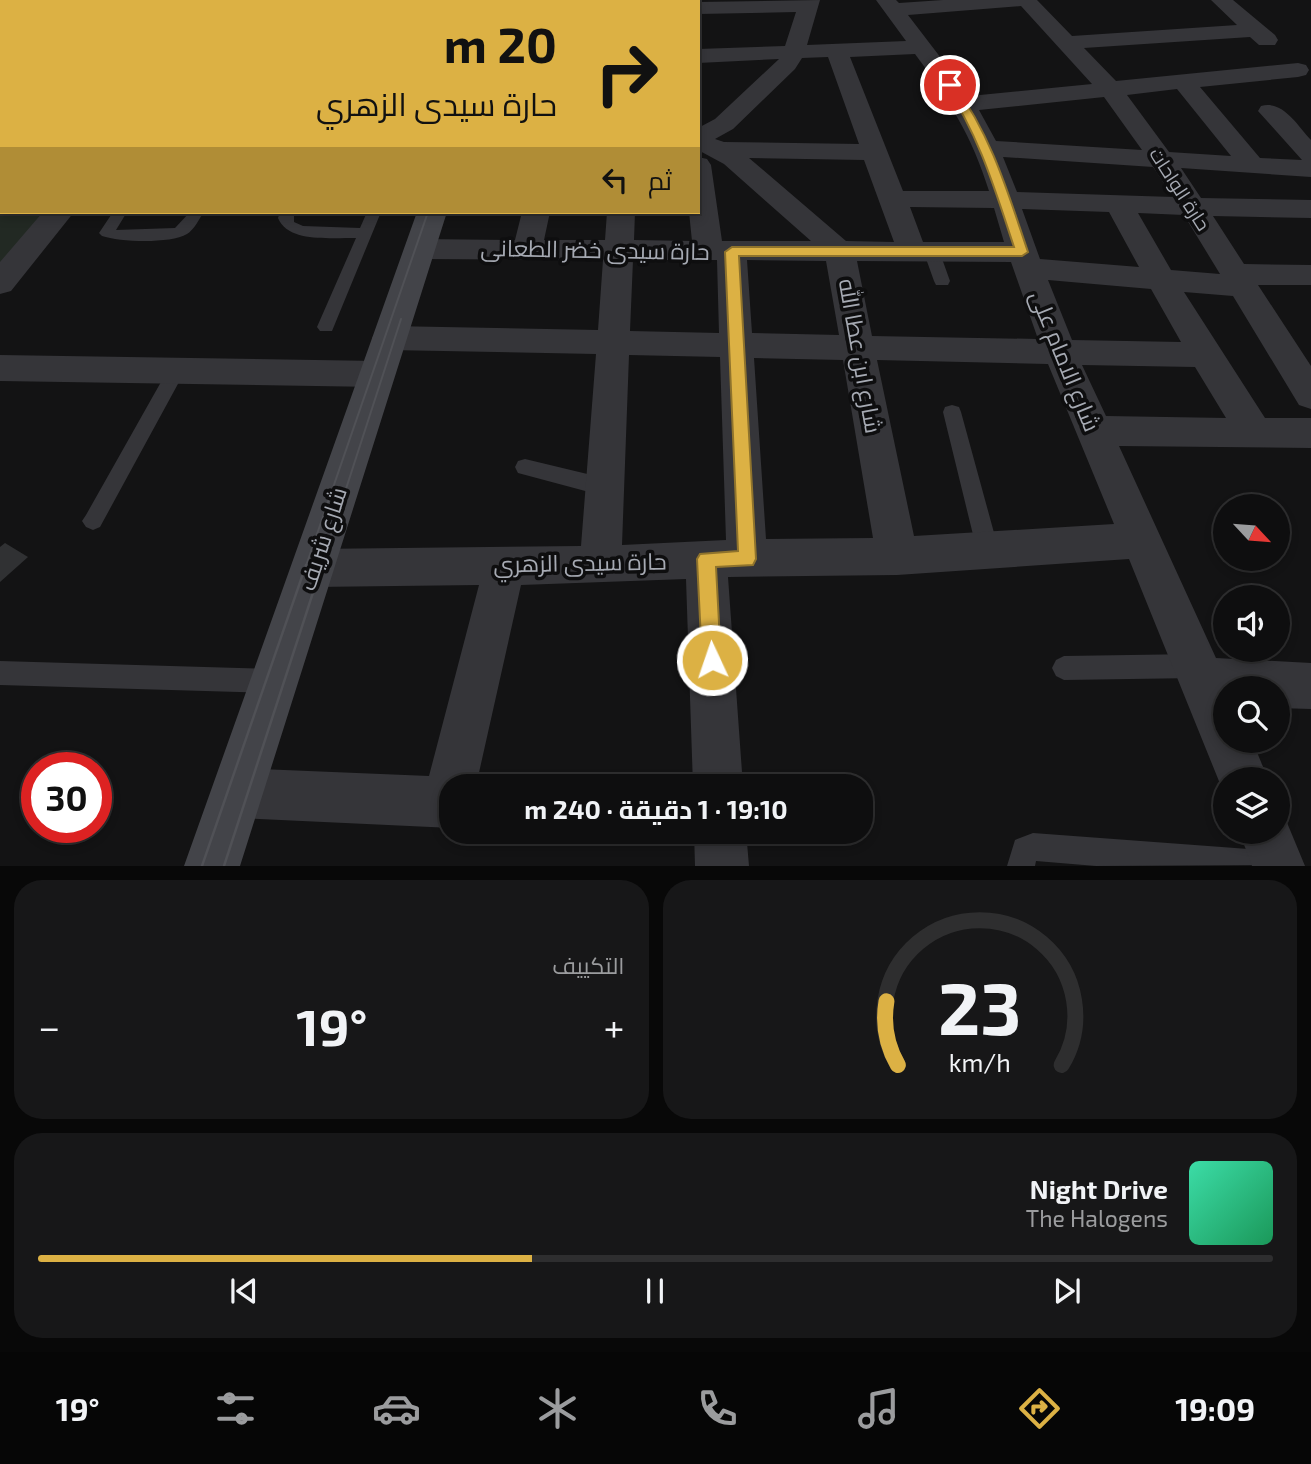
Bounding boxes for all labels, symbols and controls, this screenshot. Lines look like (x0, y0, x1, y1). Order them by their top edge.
text: 20 m (444, 14, 557, 73)
icon: right (581, 28, 672, 119)
pin (920, 55, 980, 115)
icon: arrive (931, 66, 969, 104)
text: حارة سيدى الزهري (316, 84, 557, 122)
street label: حارة الواحات (1144, 143, 1216, 235)
icon: left (596, 161, 634, 199)
text: ثم (648, 164, 672, 195)
street label: حارة سيدى خضر الطعانى (480, 233, 710, 266)
street label: شارع ابن عطا الله (831, 276, 888, 436)
street label: شارع الامام على (1022, 286, 1107, 436)
street label: شارع شريف (292, 483, 355, 595)
north arrow (1213, 494, 1290, 570)
map controls (1213, 494, 1290, 844)
street label: حارة سيدى الزهري (493, 546, 667, 583)
button: sound (1213, 585, 1290, 662)
position arrow (675, 623, 749, 697)
button: search (1213, 676, 1290, 753)
speed limit sign: 30 (21, 752, 112, 843)
button: layers (1213, 767, 1290, 844)
text: 19:10 · 1 دقيقة · 240 m (524, 793, 788, 824)
text: التكييف (552, 951, 625, 979)
text: 23 (938, 963, 1022, 1051)
text: 19° (296, 994, 367, 1056)
text: − (38, 1003, 60, 1049)
text: + (604, 1003, 624, 1049)
text: km/h (949, 1047, 1011, 1077)
text: Night Drive (1030, 1173, 1168, 1204)
text: The Halogens (1026, 1204, 1168, 1232)
icon: previous (225, 1272, 263, 1310)
icon: pause (636, 1272, 674, 1310)
icon: next (1048, 1272, 1086, 1310)
icon: filters (211, 1384, 260, 1433)
icon: car (372, 1384, 421, 1433)
icon: climate (533, 1384, 582, 1433)
icon: phone (693, 1384, 742, 1433)
icon: music (854, 1384, 903, 1433)
icon: directions (1015, 1384, 1064, 1433)
text: 19° (56, 1389, 100, 1427)
text: 19:09 (1175, 1389, 1255, 1427)

